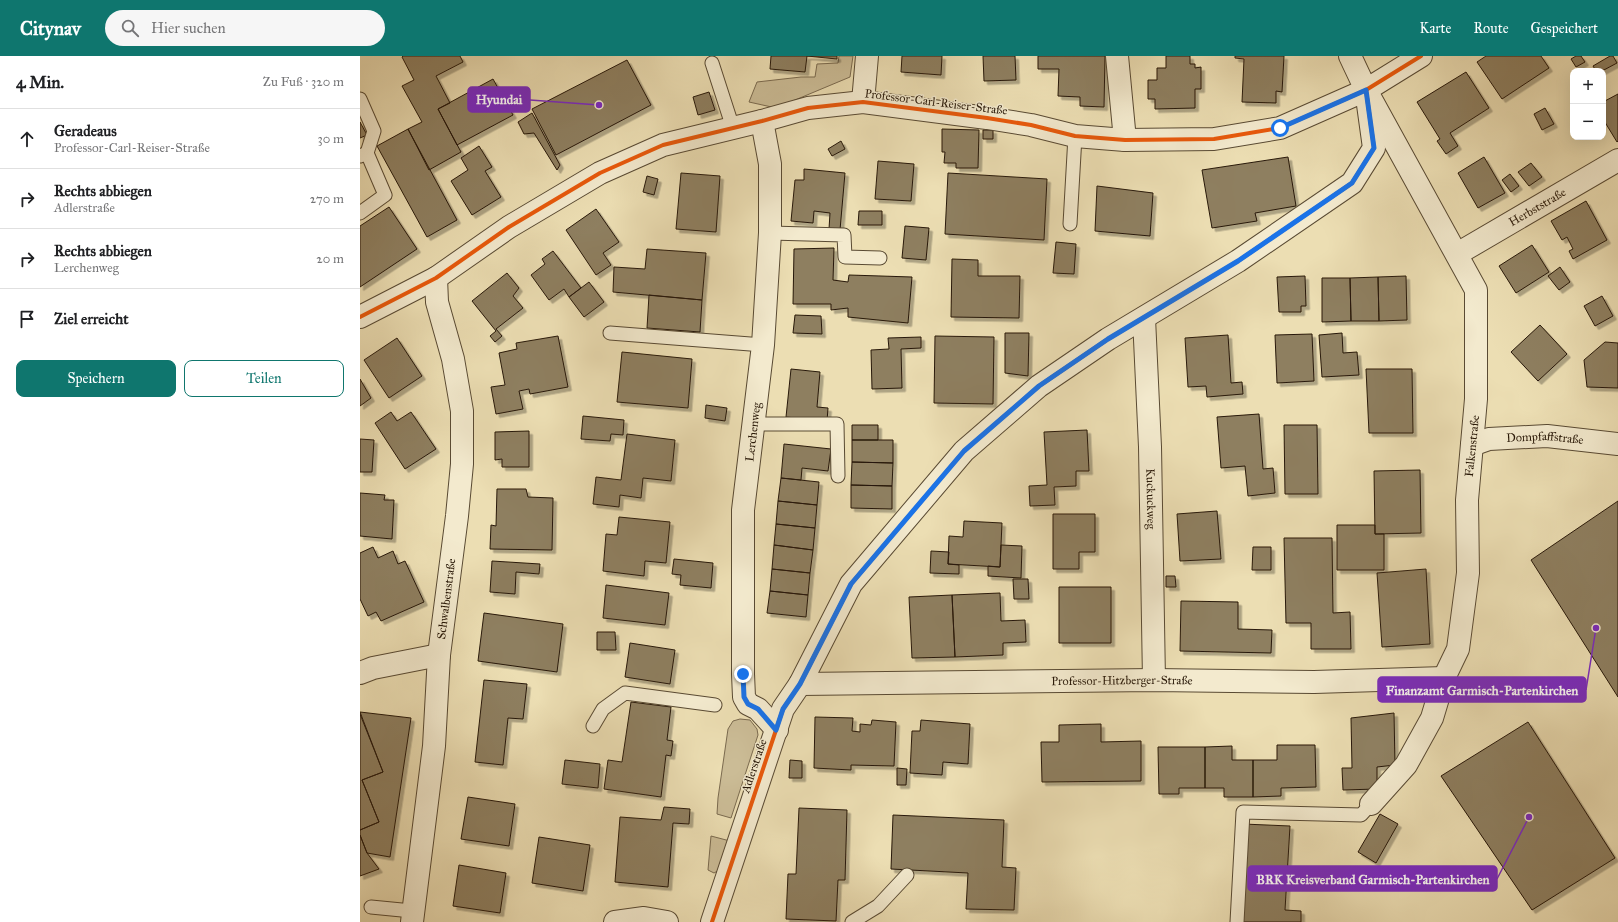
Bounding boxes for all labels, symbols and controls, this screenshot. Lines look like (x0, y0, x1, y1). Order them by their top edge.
search box (105, 10, 385, 46)
text: Citynav (20, 17, 81, 40)
icon: search (119, 17, 141, 39)
text: Hier suchen (151, 19, 226, 37)
text: Karte (1419, 20, 1451, 37)
text: Route (1473, 20, 1509, 37)
text: Gespeichert (1531, 20, 1598, 37)
map controls (1570, 68, 1606, 140)
button: + (1570, 68, 1606, 104)
text: 4 Min. (16, 72, 64, 93)
text: Zu Fuß · 320 m (263, 74, 344, 90)
street label: Professor-Carl-Reiser-Straße (864, 86, 1008, 118)
callout: Hyundai (468, 87, 530, 112)
text: Hyundai (476, 92, 523, 108)
button: − (1570, 104, 1606, 140)
route start (1271, 119, 1289, 137)
text: Geradeaus (54, 122, 117, 140)
icon: ahead (16, 128, 38, 150)
text: 30 m (318, 131, 344, 147)
text: Professor-Carl-Reiser-Straße (54, 140, 210, 156)
text: Rechts abbiegen (54, 182, 152, 200)
street label: Herbststraße (1506, 185, 1568, 229)
icon: right (16, 188, 38, 210)
text: 270 m (310, 191, 344, 207)
text: Adlerstraße (54, 200, 115, 216)
text: Rechts abbiegen (54, 242, 152, 260)
icon: right (16, 248, 38, 270)
text: 20 m (316, 251, 344, 267)
text: Lerchenweg (54, 260, 119, 276)
icon: arrive (16, 308, 38, 330)
text: Ziel erreicht (54, 310, 129, 328)
button: Speichern (16, 360, 176, 397)
button: Teilen (184, 360, 344, 397)
street label: Lerchenweg (742, 401, 765, 463)
street label: Falkenstraße (1462, 414, 1482, 478)
street label: Dompfaffstraße (1506, 429, 1584, 447)
street label: Kuckuckweg (1143, 468, 1158, 530)
street label: Schwalbenstraße (434, 558, 458, 640)
route end (734, 665, 752, 683)
street label: Professor-Hitzberger-Straße (1051, 673, 1193, 688)
callout: Finanzamt Garmisch-Partenkirchen (1378, 677, 1586, 702)
text: Finanzamt Garmisch-Partenkirchen (1386, 683, 1578, 699)
street label: Adlerstraße (738, 737, 770, 796)
callout: BRK Kreisverband Garmisch-Partenkirchen (1248, 866, 1497, 891)
text: BRK Kreisverband Garmisch-Partenkirchen (1256, 872, 1490, 888)

